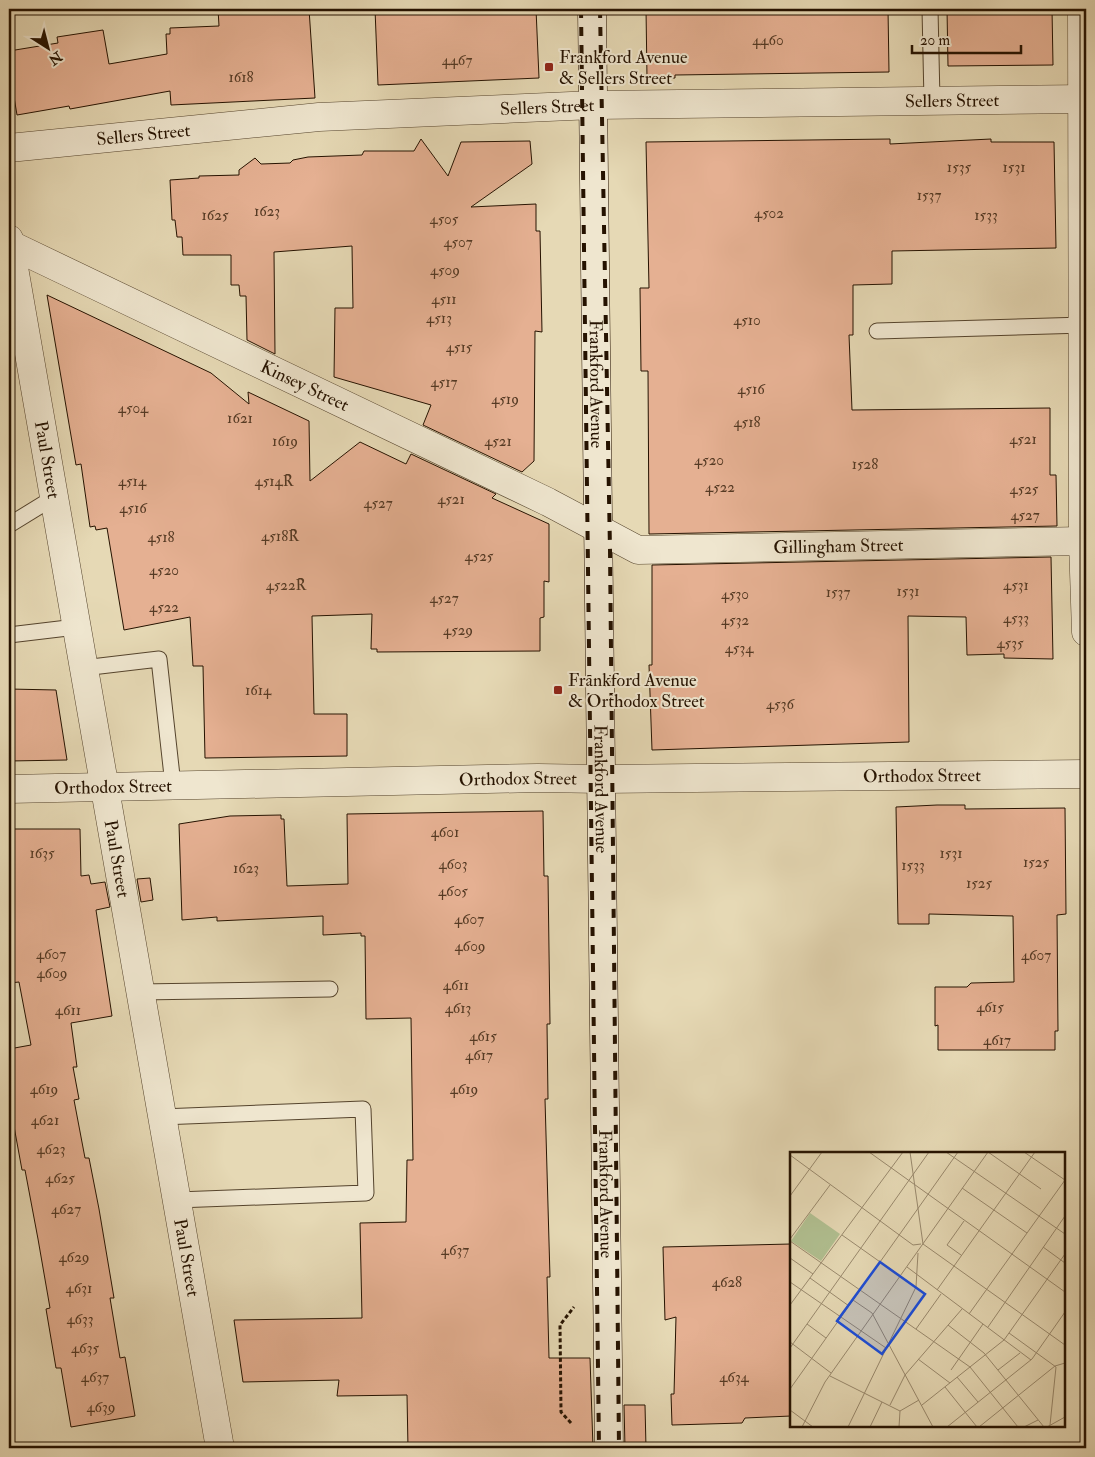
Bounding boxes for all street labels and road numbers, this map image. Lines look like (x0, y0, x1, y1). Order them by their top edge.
street label: Sellers Street (905, 89, 1000, 113)
street label: Sellers Street (500, 93, 595, 121)
street label: Sellers Street (95, 118, 192, 151)
street label: Frankford Avenue (584, 320, 609, 449)
street label: Kinsey Street (257, 355, 353, 417)
street label: Paul Street (29, 419, 66, 501)
street label: Gillingham Street (773, 533, 904, 559)
street label: Frankford Avenue (589, 724, 613, 854)
street label: Orthodox Street (863, 764, 981, 788)
street label: Orthodox Street (459, 766, 577, 791)
street label: Orthodox Street (54, 774, 172, 800)
street label: Paul Street (99, 818, 135, 900)
street label: Frankford Avenue (594, 1129, 618, 1259)
street label: Paul Street (169, 1217, 205, 1298)

